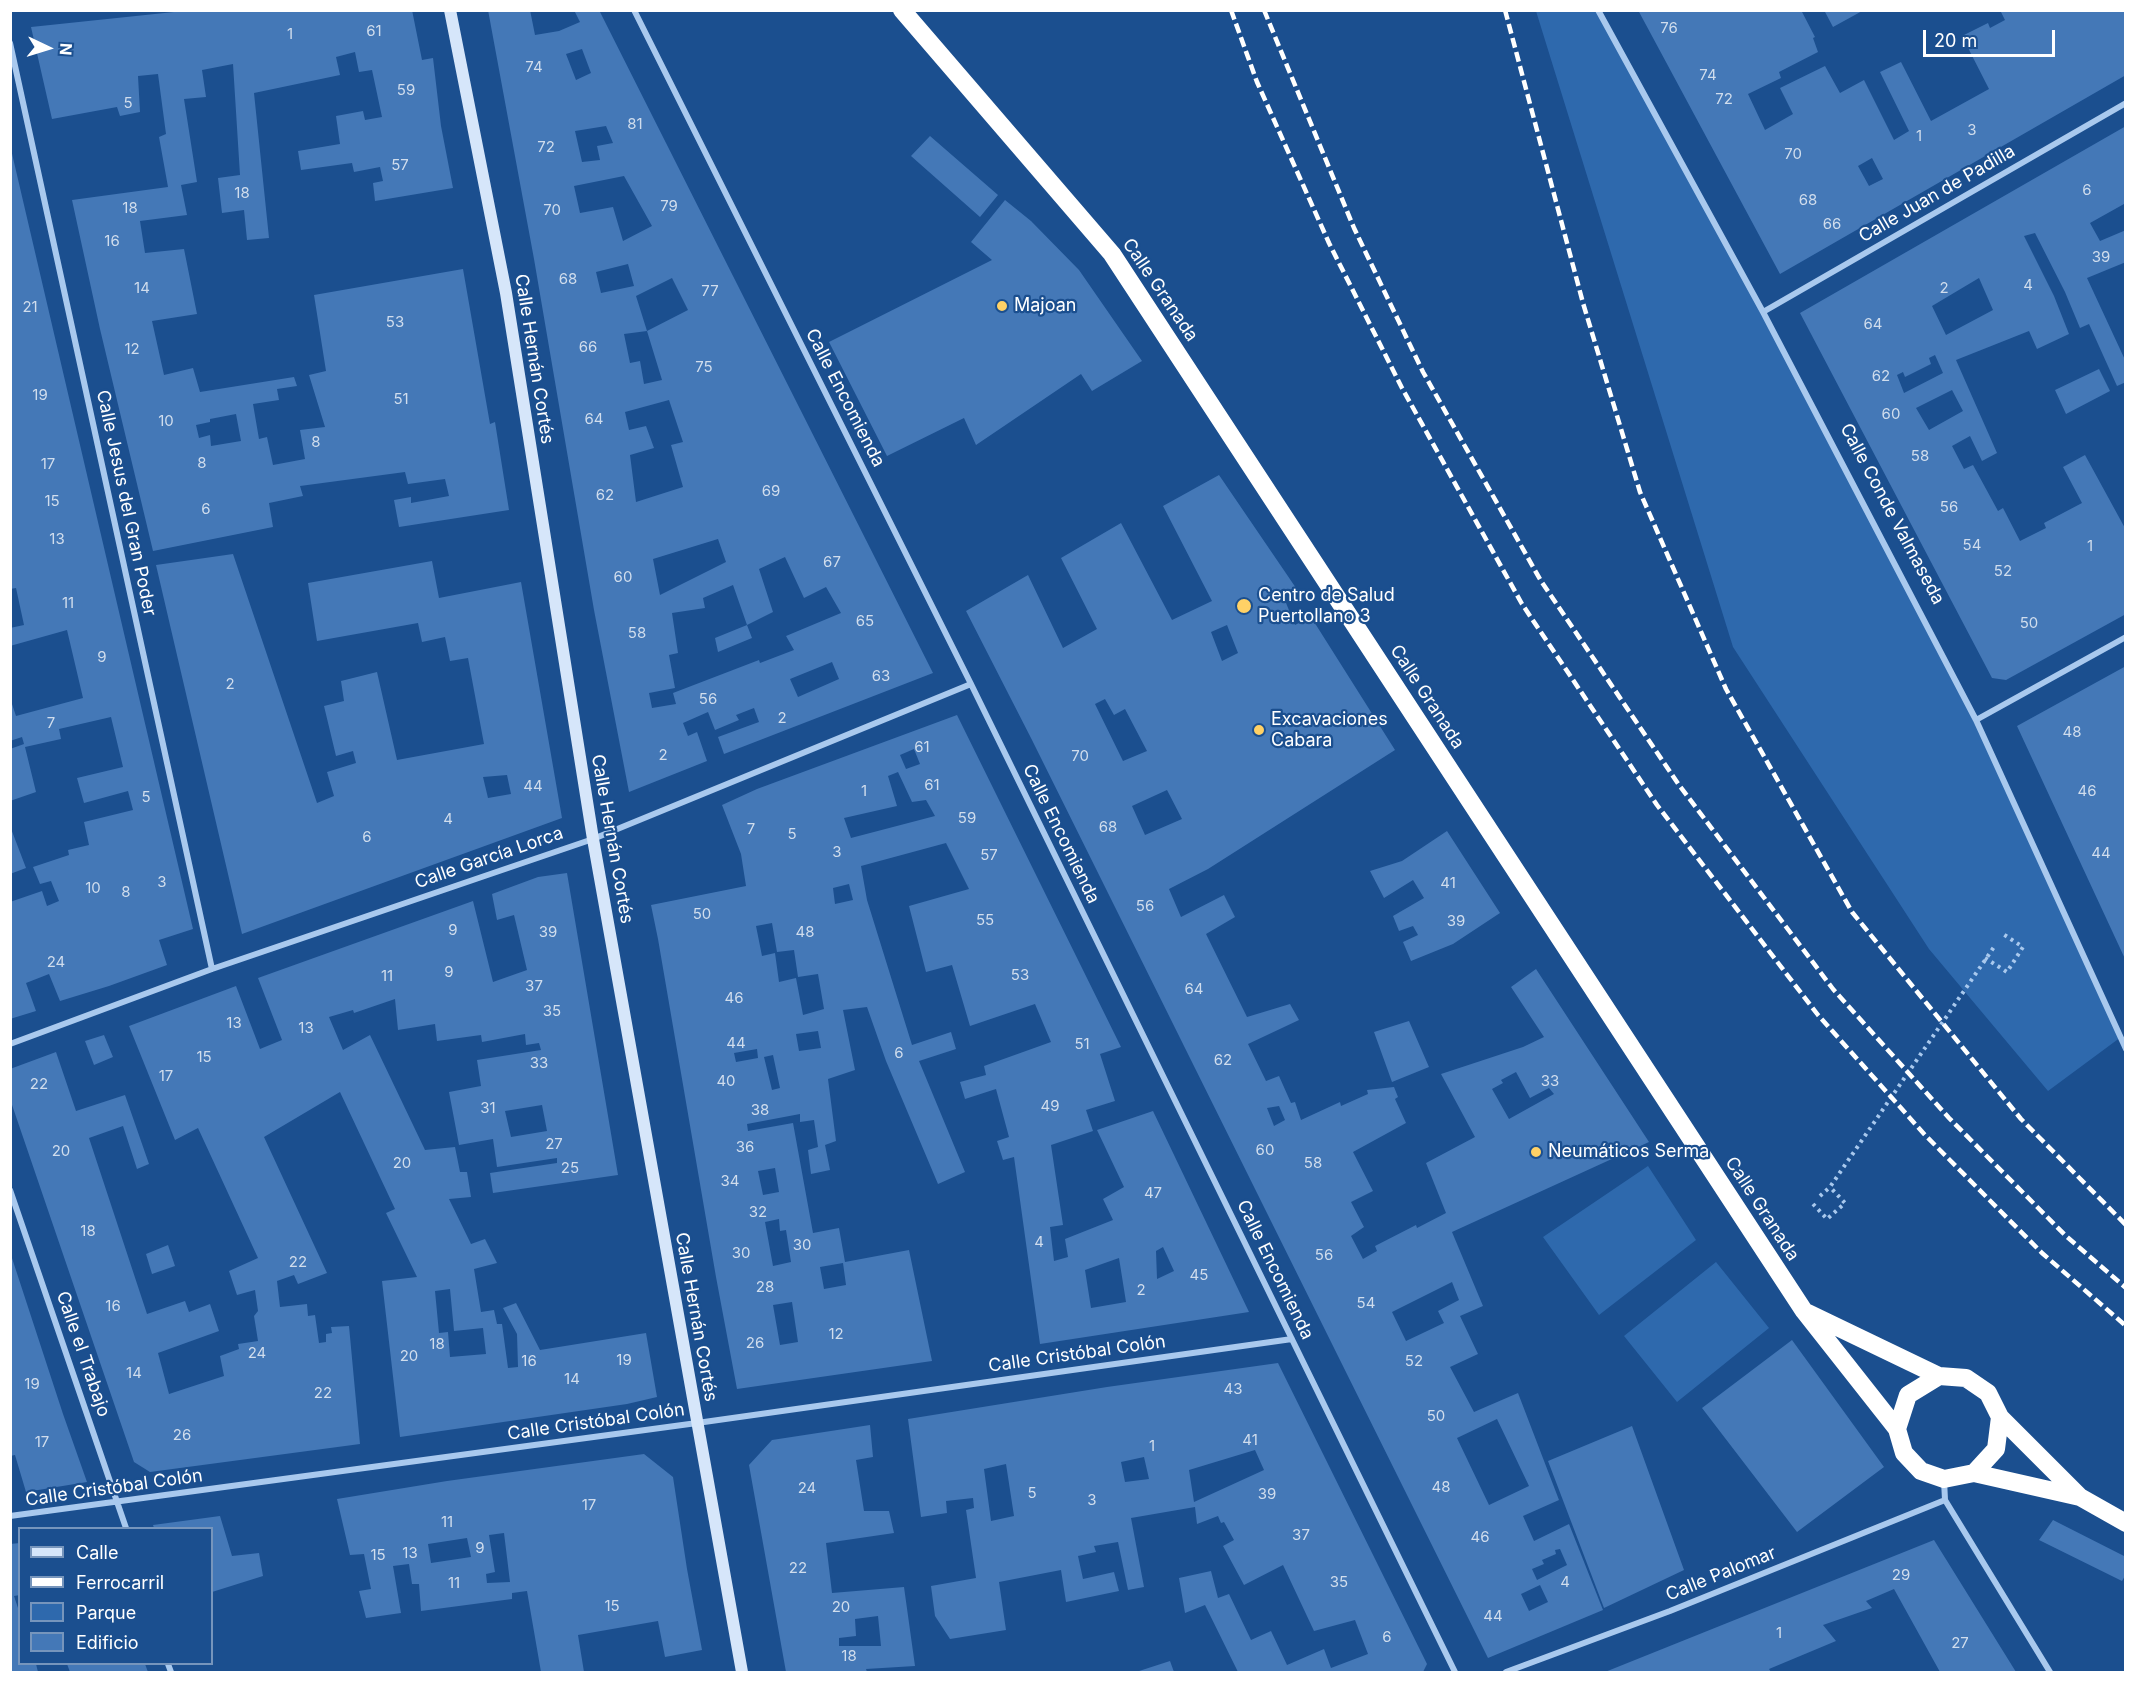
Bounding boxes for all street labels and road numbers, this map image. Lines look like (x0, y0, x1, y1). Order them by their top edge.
street label: Calle Juan de Padilla (1855, 140, 2019, 248)
street label: Calle Granada (1118, 234, 1202, 346)
street label: Calle Hernán Cortés (510, 273, 558, 445)
street label: Calle Encomienda (801, 325, 889, 471)
street label: Calle Jesus del Gran Poder (91, 388, 161, 618)
street label: Calle Conde Valmaseda (1835, 420, 1949, 608)
street label: Calle Granada (1385, 641, 1469, 753)
street label: Calle Hernán Cortés (586, 753, 638, 925)
street label: Calle Encomienda (1018, 761, 1104, 907)
street label: Calle García Lorca (412, 822, 566, 894)
street label: Calle Granada (1720, 1153, 1804, 1265)
street label: Calle Encomienda (1232, 1197, 1318, 1343)
street label: Calle Hernán Cortés (670, 1231, 722, 1403)
street label: Calle el Trabajo (51, 1288, 115, 1420)
street label: Calle Cristóbal Colón (987, 1331, 1167, 1377)
street label: Calle Cristóbal Colón (506, 1399, 686, 1445)
street label: Calle Cristóbal Colón (24, 1465, 204, 1511)
street label: Calle Palomar (1663, 1542, 1779, 1606)

